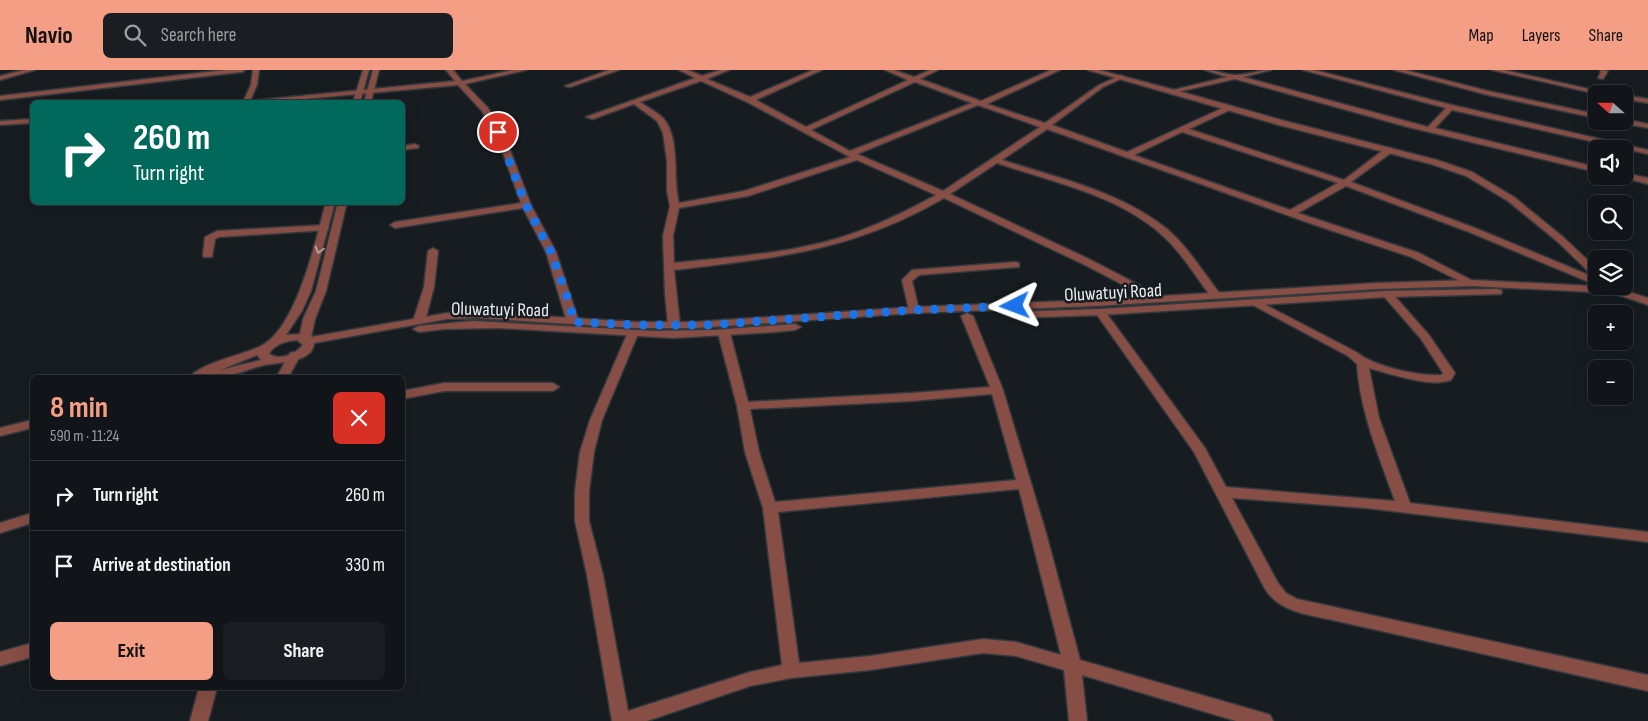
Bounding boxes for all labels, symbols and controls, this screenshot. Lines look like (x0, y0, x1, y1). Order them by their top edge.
search box (103, 13, 453, 58)
text: Navio (25, 21, 73, 50)
icon: search (121, 21, 149, 49)
text: Search here (161, 24, 236, 47)
text: Map (1469, 25, 1494, 46)
text: Layers (1522, 25, 1561, 46)
text: Share (1589, 25, 1623, 46)
north arrow (1588, 85, 1632, 130)
map controls (1588, 85, 1633, 405)
pin (477, 111, 519, 153)
text: 260 m (133, 117, 210, 160)
icon: arrive (484, 118, 512, 146)
icon: right (50, 120, 115, 185)
button: sound (1588, 140, 1633, 185)
text: Turn right (133, 160, 204, 187)
button: search (1588, 195, 1633, 240)
one-way arrow (314, 245, 325, 254)
button: layers (1588, 250, 1633, 295)
position arrow (988, 279, 1040, 331)
street label: Oluwatuyi Road (1064, 279, 1162, 307)
street label: Oluwatuyi Road (451, 298, 549, 322)
button: + (1588, 305, 1633, 350)
button: − (1588, 360, 1633, 405)
text: 8 min (50, 390, 108, 426)
button: close (333, 392, 385, 444)
text: 590 m · 11:24 (50, 427, 119, 446)
icon: right (50, 482, 78, 510)
text: Turn right (93, 484, 158, 507)
text: 260 m (345, 484, 385, 507)
icon: arrive (50, 552, 78, 580)
text: Arrive at destination (93, 554, 231, 577)
text: 330 m (345, 554, 385, 577)
button: Exit (50, 622, 213, 680)
button: Share (223, 622, 385, 680)

